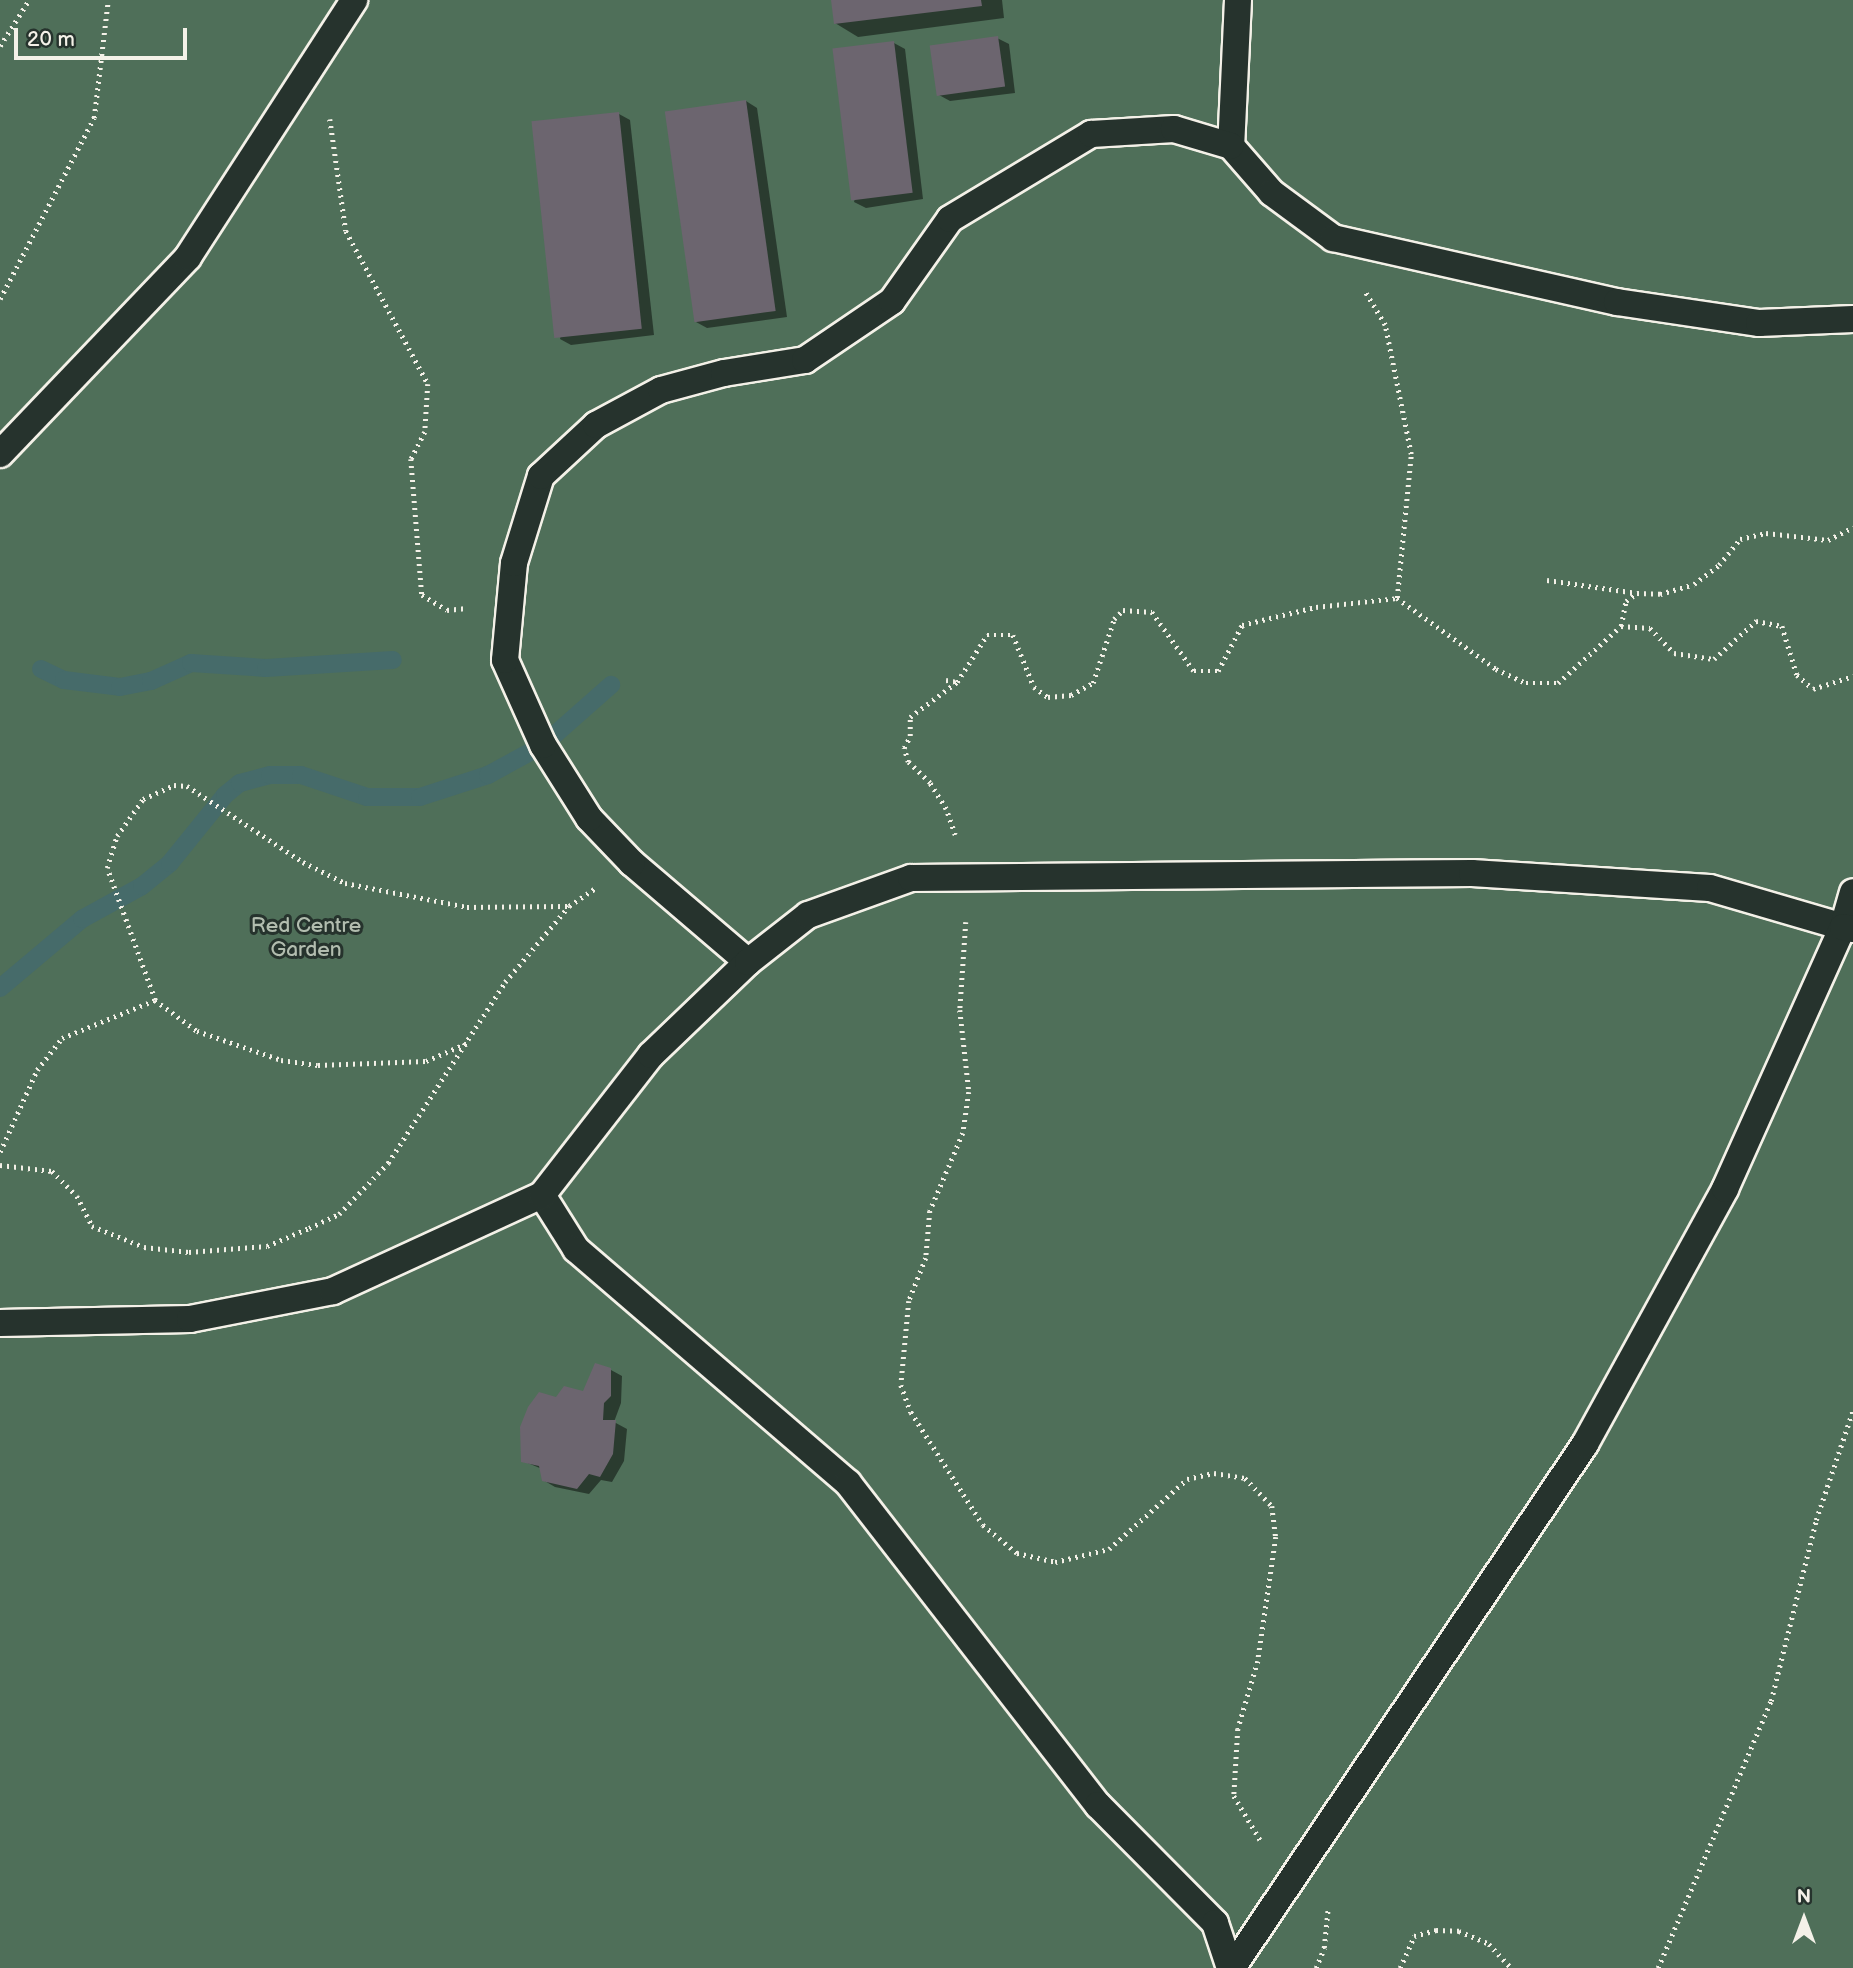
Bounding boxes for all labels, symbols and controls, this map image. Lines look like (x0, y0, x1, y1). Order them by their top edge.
scale bar (18, 14, 191, 58)
text: 20 m (27, 27, 75, 52)
park label: Red Centre Garden (251, 913, 361, 963)
north arrow (1769, 1884, 1839, 1954)
text: N (1797, 1886, 1811, 1909)

